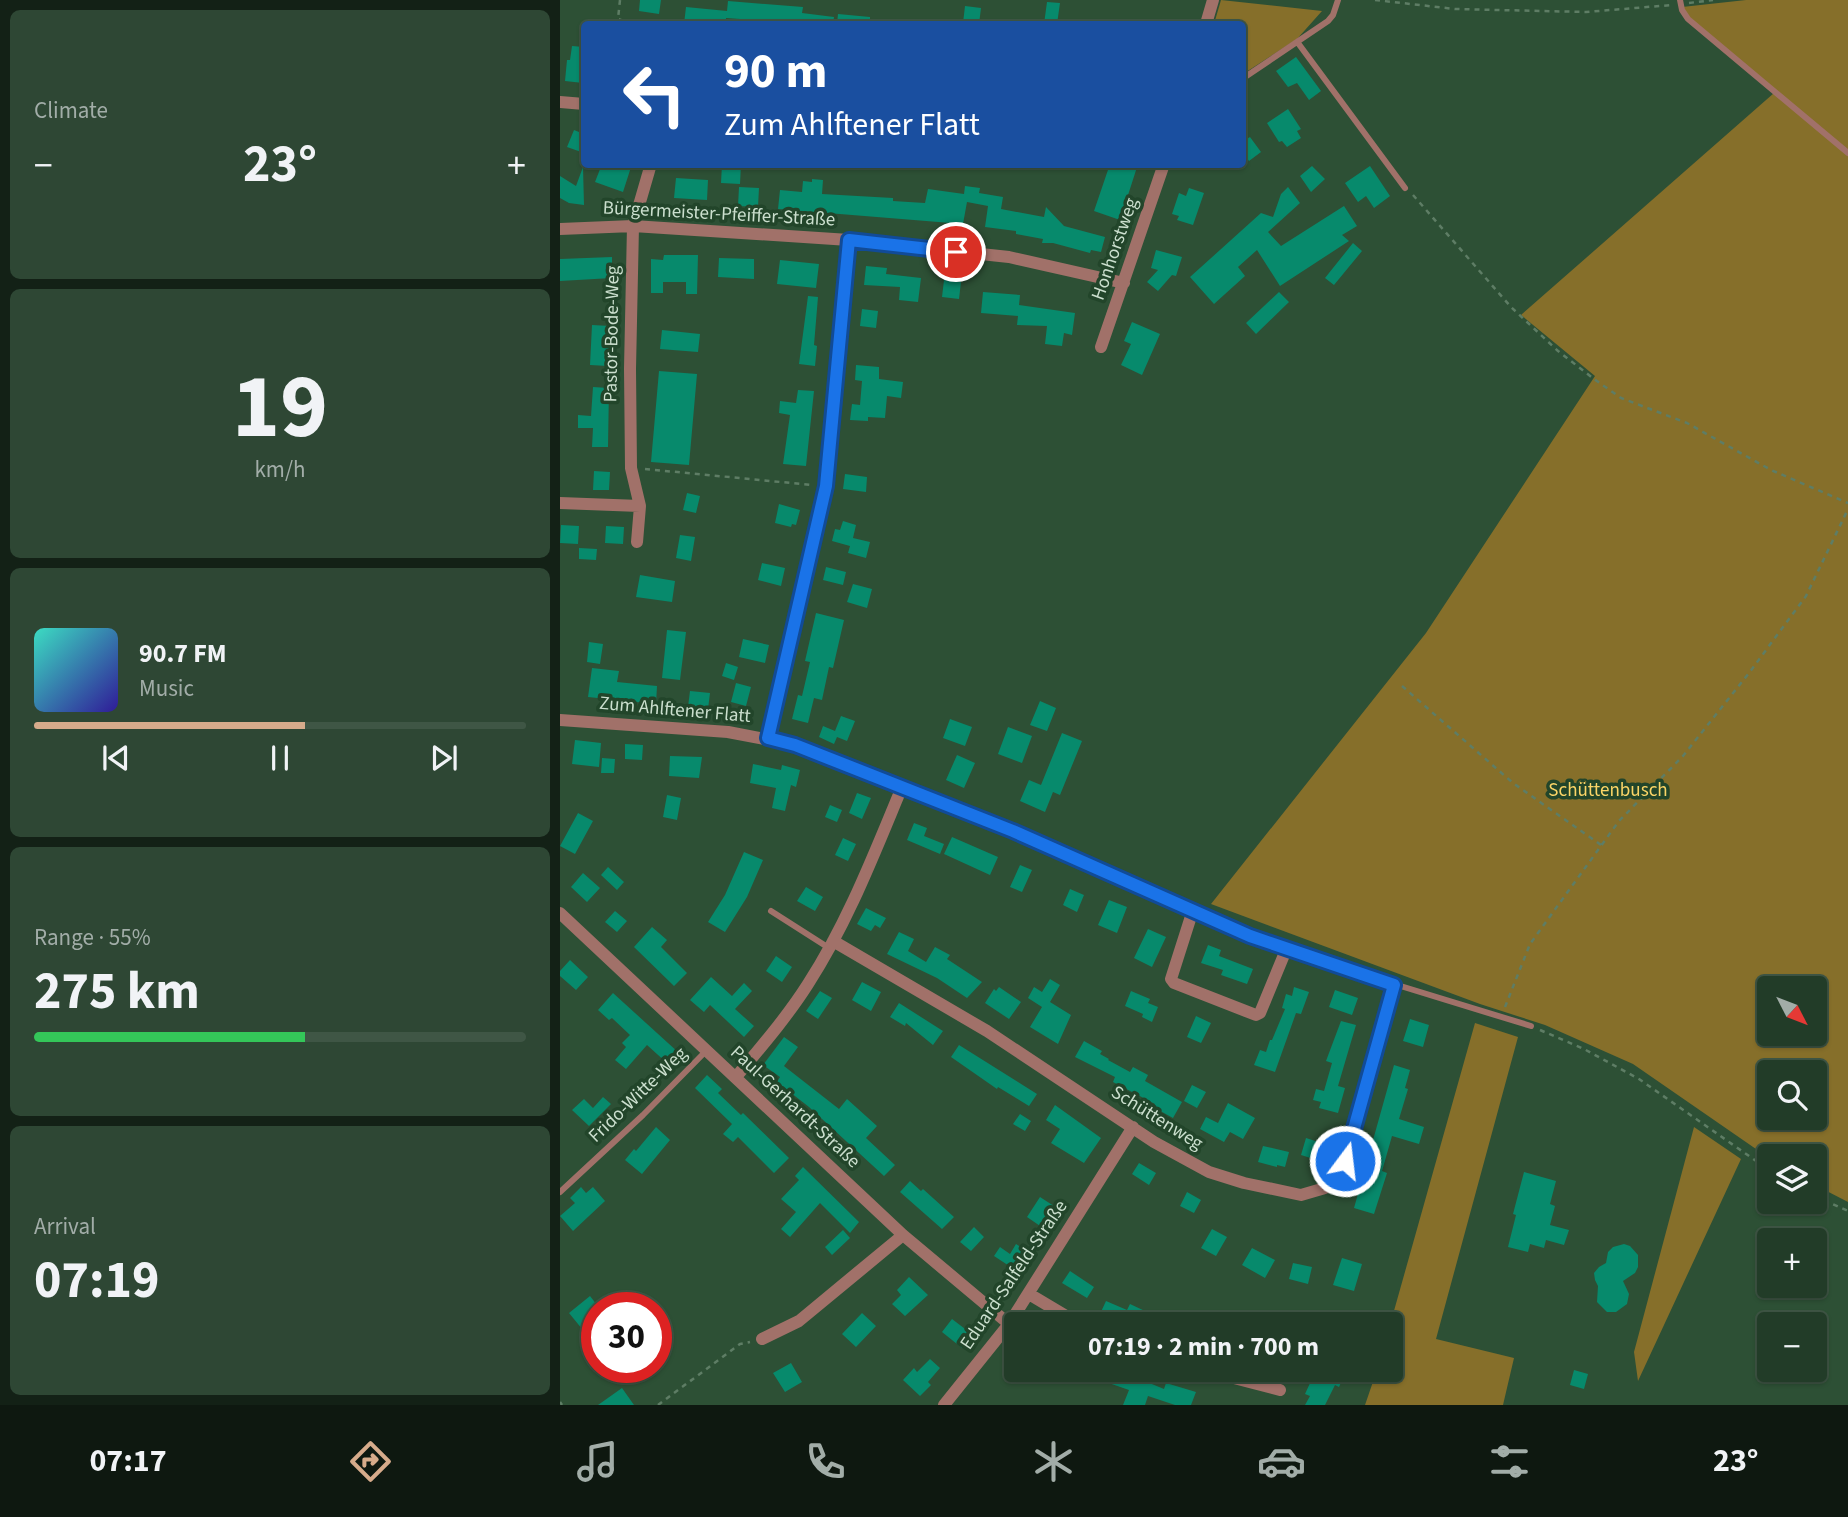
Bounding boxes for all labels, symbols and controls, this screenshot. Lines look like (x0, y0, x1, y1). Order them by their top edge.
text: 90 m (724, 37, 828, 107)
icon: left (609, 49, 700, 140)
text: Climate (34, 94, 108, 127)
text: Zum Ahlftener Flatt (724, 102, 980, 148)
text: 23° (243, 128, 317, 202)
text: − (34, 139, 53, 193)
text: + (507, 139, 526, 193)
street label: Bürgermeister-Pfeiffer-Straße (602, 194, 836, 234)
street label: Honhorstweg (1085, 194, 1145, 304)
pin (926, 222, 986, 282)
icon: arrive (937, 233, 975, 271)
street label: Pastor-Bode-Weg (597, 265, 627, 403)
text: 19 (232, 343, 328, 472)
text: km/h (254, 453, 306, 486)
text: 90.7 FM (139, 635, 227, 672)
text: Music (139, 672, 194, 705)
street label: Zum Ahlftener Flatt (598, 690, 752, 730)
icon: previous (97, 739, 135, 777)
icon: pause (261, 739, 299, 777)
icon: next (425, 739, 463, 777)
park label: Schüttenbusch (1548, 777, 1668, 804)
text: Range · 55% (34, 921, 151, 954)
text: 275 km (34, 955, 200, 1029)
north arrow (1757, 976, 1827, 1046)
map controls (1757, 976, 1827, 1382)
street label: Paul-Gerhardt-Straße (724, 1040, 866, 1174)
street label: Frido-Witte-Weg (583, 1041, 694, 1149)
button: search (1757, 1060, 1827, 1130)
street label: Schüttenweg (1106, 1079, 1209, 1157)
position arrow (1308, 1124, 1382, 1198)
button: layers (1757, 1144, 1827, 1214)
street label: Eduard-Salfeld-Straße (954, 1195, 1074, 1355)
text: Arrival (34, 1210, 96, 1243)
button: + (1757, 1228, 1827, 1298)
text: 07:19 (34, 1244, 159, 1318)
speed limit sign: 30 (581, 1292, 672, 1383)
button: − (1757, 1312, 1827, 1382)
text: 07:19 · 2 min · 700 m (1088, 1328, 1319, 1365)
icon: directions (346, 1437, 395, 1486)
icon: music (573, 1437, 622, 1486)
icon: phone (801, 1437, 850, 1486)
icon: climate (1029, 1437, 1078, 1486)
icon: car (1257, 1437, 1306, 1486)
icon: filters (1485, 1437, 1534, 1486)
text: 07:17 (89, 1438, 167, 1484)
text: 23° (1713, 1438, 1758, 1484)

